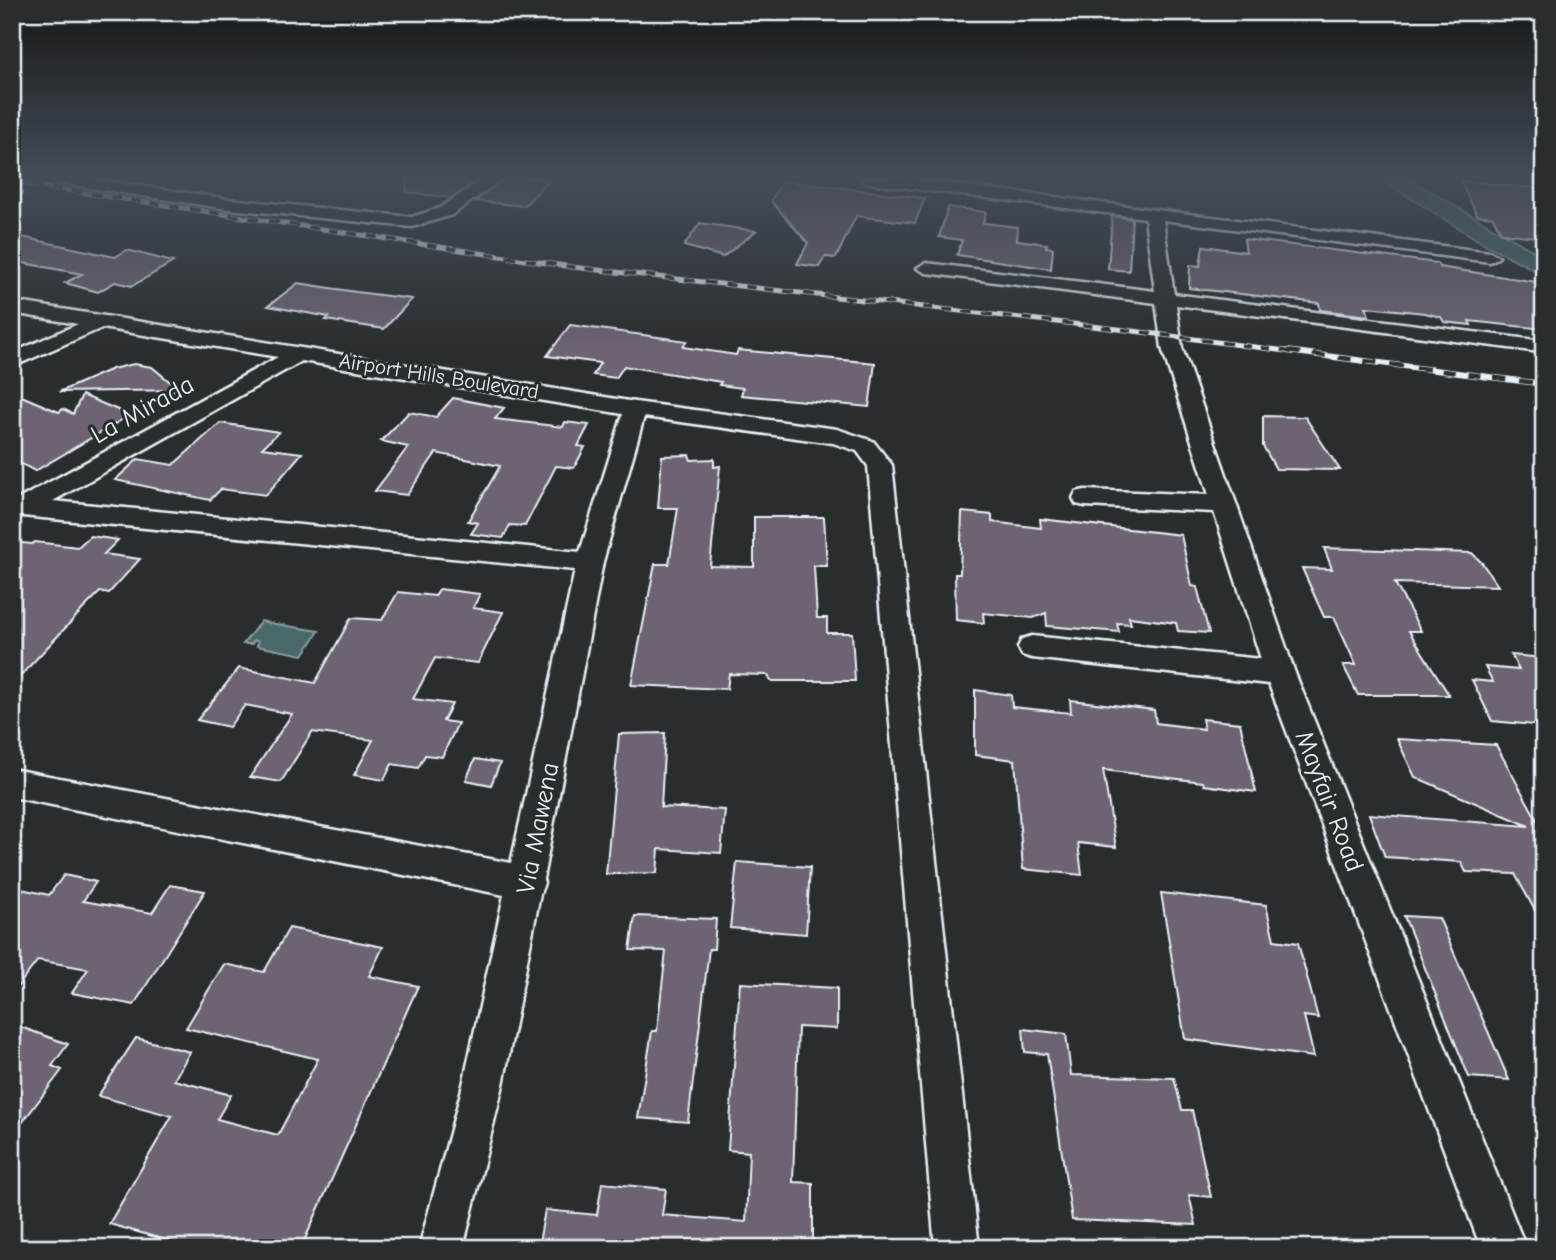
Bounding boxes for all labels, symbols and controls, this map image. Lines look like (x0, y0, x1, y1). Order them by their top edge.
street label: Airport Hills Boulevard (337, 348, 541, 404)
street label: La Mirada (86, 369, 199, 450)
street label: Mayfair Road (1289, 727, 1370, 876)
street label: Via Mawena (511, 760, 565, 896)

